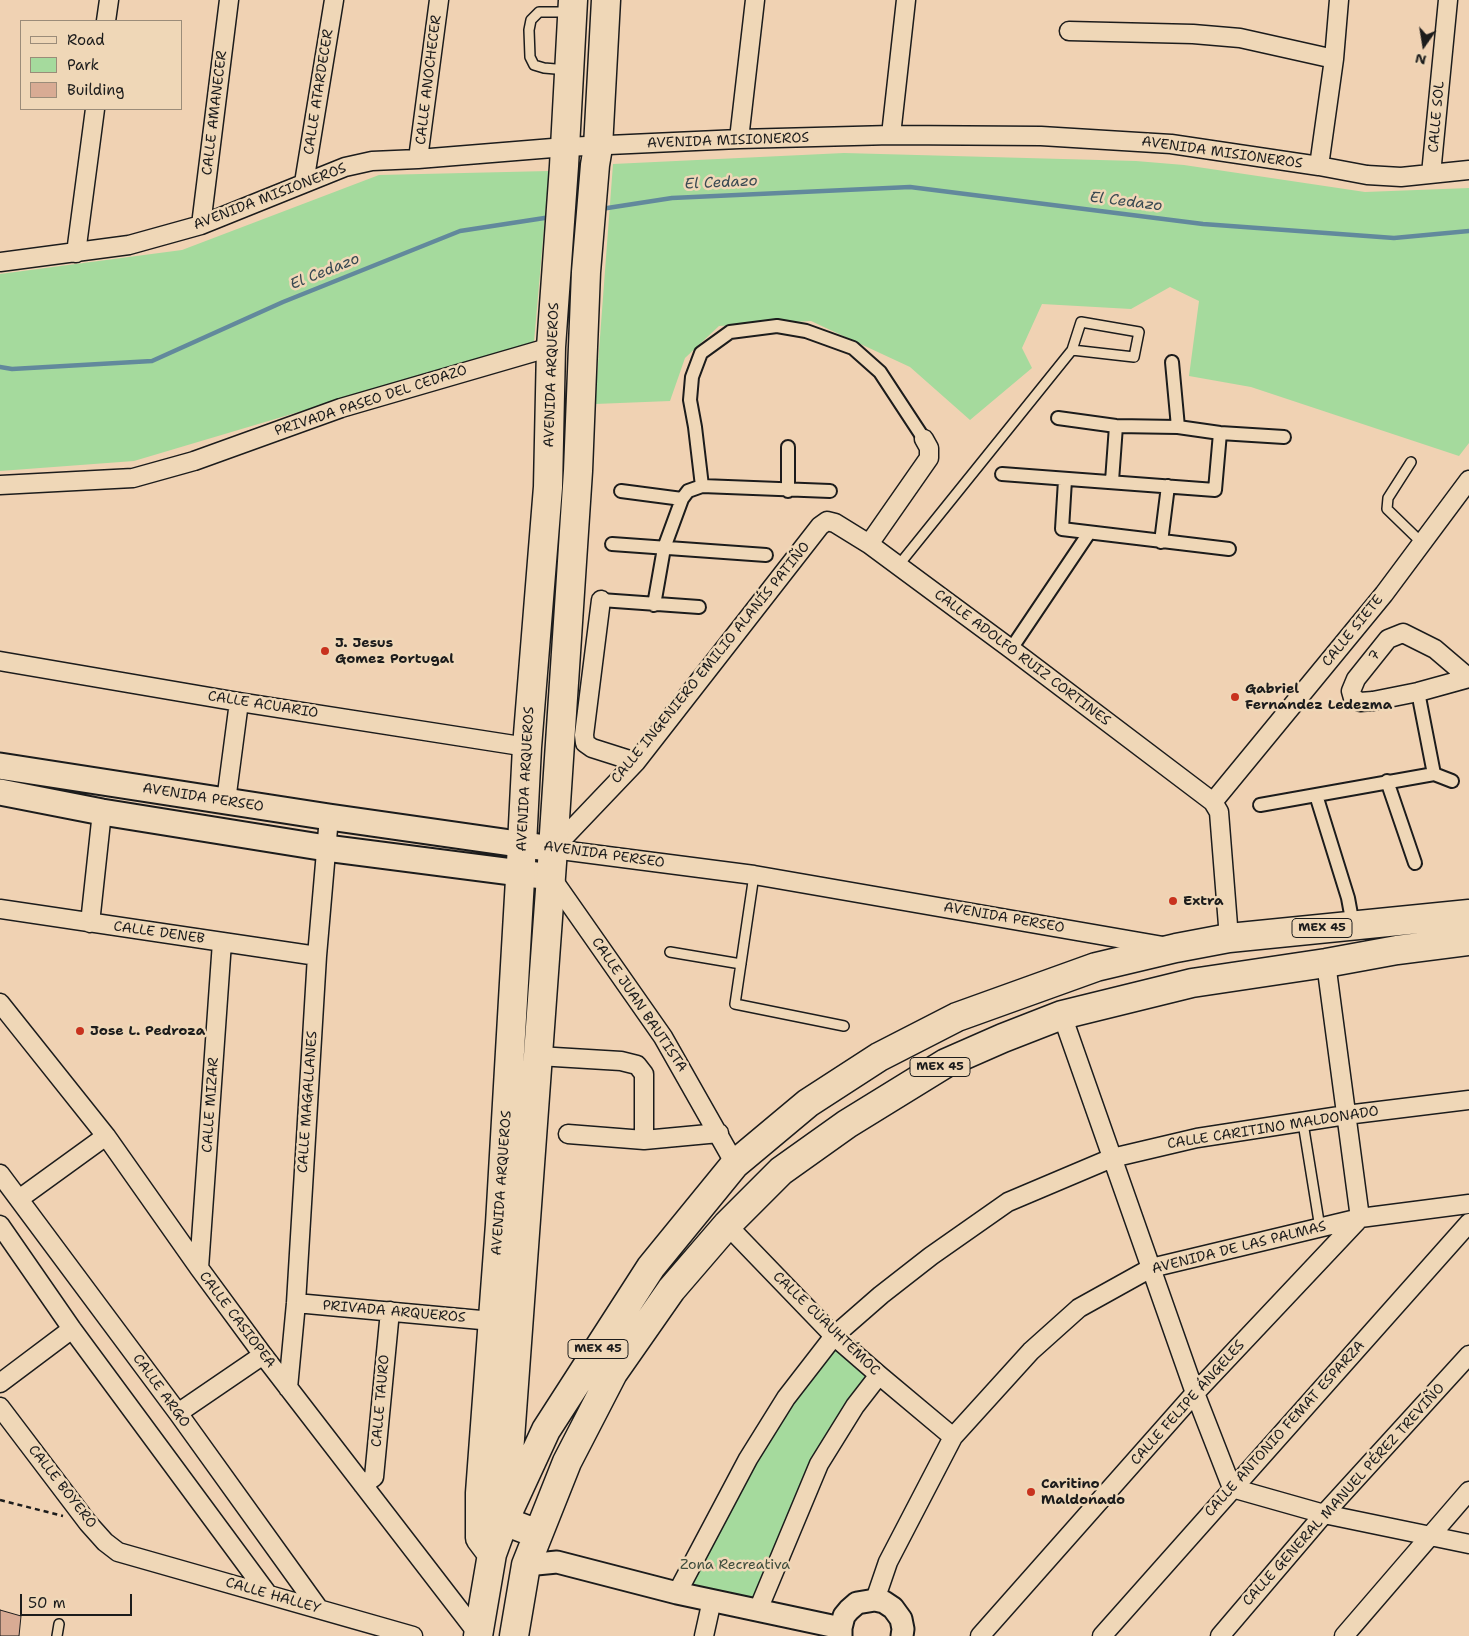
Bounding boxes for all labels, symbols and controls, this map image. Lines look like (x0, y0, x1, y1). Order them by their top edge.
street label: CALLE ANOCHECER (413, 14, 445, 146)
legend (20, 20, 182, 110)
north arrow (1399, 20, 1449, 70)
street label: CALLE ATARDECER (301, 28, 337, 156)
text: Road (67, 30, 105, 50)
street label: CALLE AMANECER (199, 50, 231, 176)
text: N (1413, 50, 1428, 70)
text: Park (67, 55, 99, 75)
text: Building (67, 80, 124, 100)
street label: CALLE SOL (1426, 80, 1448, 154)
street label: AVENIDA MISIONEROS (647, 130, 809, 152)
street label: AVENIDA MISIONEROS (1140, 133, 1304, 173)
street label: AVENIDA MISIONEROS (191, 160, 349, 234)
water label: El Cedazo (684, 172, 758, 194)
water label: El Cedazo (1089, 189, 1163, 215)
water label: El Cedazo (288, 250, 362, 294)
street label: AVENIDA ARQUEROS (541, 302, 563, 448)
street label: PRIVADA PASEO DEL CEDAZO (273, 362, 469, 440)
street label: CALLE INGENIERO EMILIO ALANÍS PATIÑO (608, 539, 814, 787)
street label: CALLE ADOLFO RUIZ CORTINES (931, 586, 1113, 730)
street label: CALLE SIETE (1319, 592, 1387, 670)
place label: J. Jesus Gomez Portugal (335, 635, 454, 668)
marker: J. Jesus Gomez Portugal (319, 645, 331, 657)
street label: 7 (1365, 647, 1385, 665)
place label: Gabriel Fernandez Ledezma (1245, 681, 1392, 714)
street label: CALLE ACUARIO (207, 688, 319, 722)
marker: Gabriel Fernandez Ledezma (1229, 691, 1241, 703)
street label: AVENIDA ARQUEROS (514, 706, 538, 852)
street label: AVENIDA PERSEO (141, 780, 265, 816)
street label: AVENIDA PERSEO (542, 838, 666, 872)
place label: Extra (1183, 893, 1223, 909)
marker: Extra (1167, 895, 1179, 907)
street label: AVENIDA PERSEO (942, 899, 1066, 937)
street label: CALLE DENEB (112, 918, 206, 948)
road number: MEX 45 (1292, 918, 1352, 938)
street label: CALLE JUAN BAUTISTA (588, 935, 690, 1075)
place label: Jose L. Pedroza (90, 1023, 205, 1039)
marker: Jose L. Pedroza (74, 1025, 86, 1037)
street label: CALLE MAGALLANES (295, 1030, 321, 1174)
street label: CALLE MIZAR (199, 1057, 223, 1153)
road number: MEX 45 (910, 1058, 970, 1076)
street label: CALLE CARITINO MALDONADO (1166, 1103, 1380, 1153)
street label: AVENIDA ARQUEROS (489, 1110, 515, 1256)
street label: AVENIDA DE LAS PALMAS (1150, 1218, 1328, 1278)
street label: CALLE CASIOPEA (195, 1269, 279, 1371)
street label: CALLE CUAUHTÉMOC (769, 1269, 883, 1379)
street label: PRIVADA ARQUEROS (322, 1297, 466, 1327)
street label: CALLE FELIPE ÁNGELES (1128, 1337, 1248, 1469)
street label: CALLE ANTONIO FEMAT ESPARZA (1201, 1338, 1369, 1520)
road number: MEX 45 (568, 1340, 628, 1358)
street label: CALLE ARGO (129, 1351, 193, 1431)
street label: CALLE TAURO (369, 1354, 393, 1448)
street label: CALLE GENERAL MANUEL PÉREZ TREVIÑO (1240, 1380, 1448, 1610)
street label: CALLE BOYERO (24, 1442, 100, 1532)
place label: Caritino Maldonado (1041, 1476, 1125, 1508)
marker: Caritino Maldonado (1025, 1486, 1037, 1498)
park label: Zona Recreativa (680, 1557, 790, 1573)
street label: CALLE HALLEY (224, 1574, 322, 1618)
scale bar (22, 1584, 135, 1616)
text: 50 m (28, 1593, 66, 1613)

